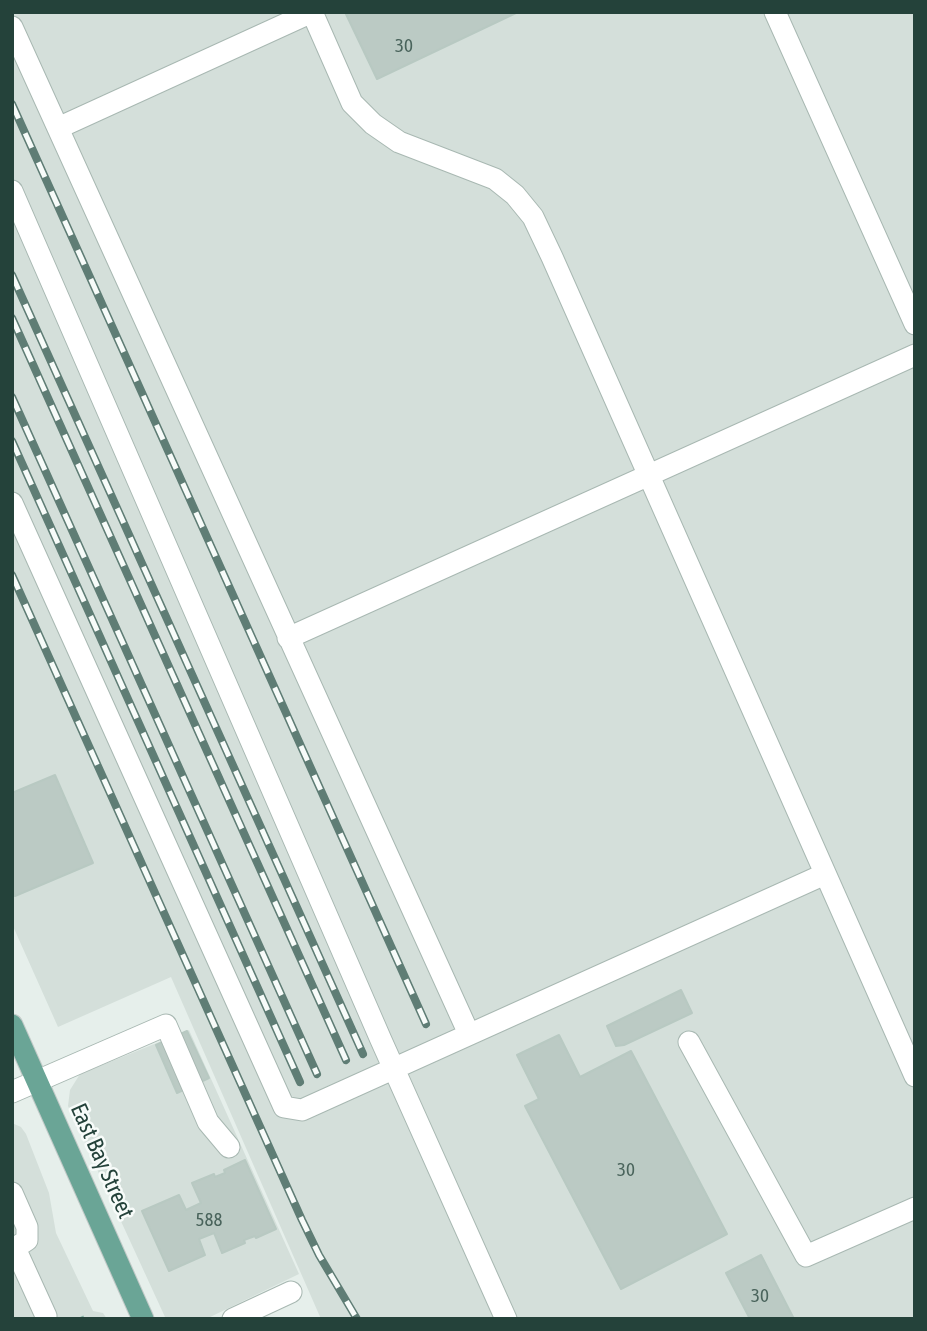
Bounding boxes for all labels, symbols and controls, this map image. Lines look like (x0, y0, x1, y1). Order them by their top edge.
house number: 30 (395, 35, 413, 57)
street label: East Bay Street (64, 1099, 140, 1223)
house number: 30 (617, 1159, 635, 1181)
house number: 588 (196, 1209, 222, 1231)
house number: 30 (751, 1285, 769, 1307)

